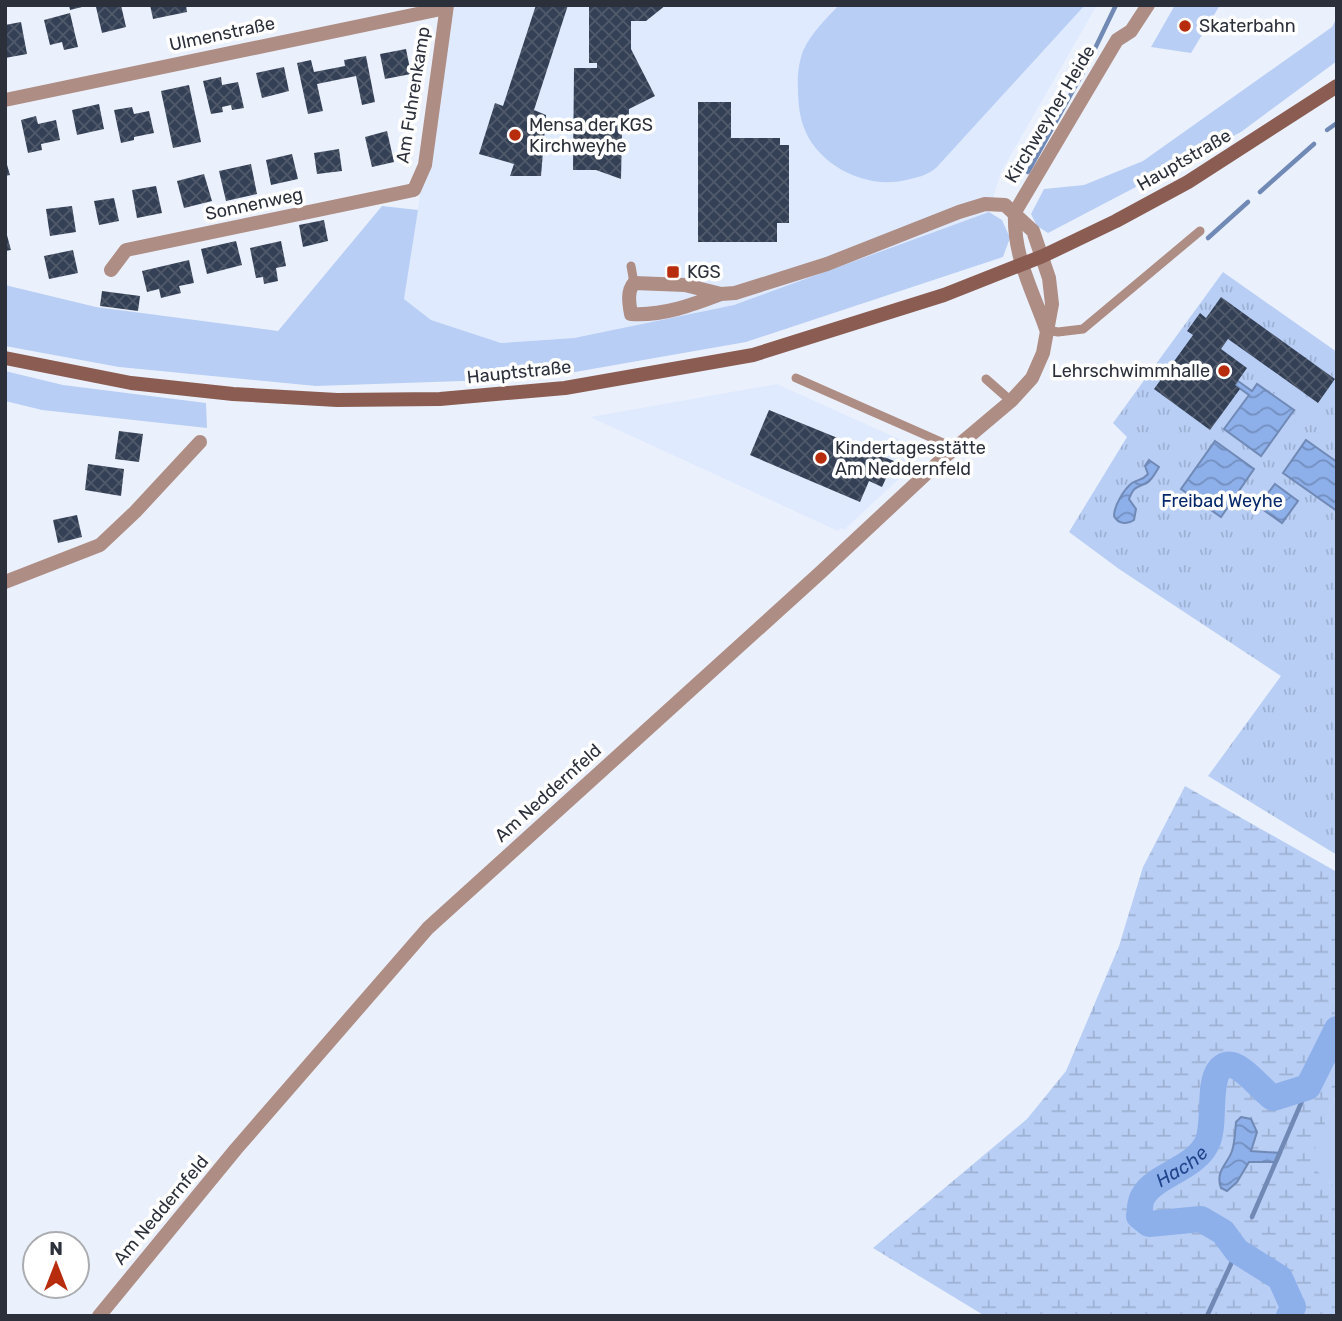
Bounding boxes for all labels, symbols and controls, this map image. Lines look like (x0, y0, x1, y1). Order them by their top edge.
street label: Ulmenstraße (167, 12, 277, 56)
place label: Skaterbahn (1199, 15, 1296, 37)
marker: Skaterbahn (1177, 18, 1193, 34)
street label: Am Fuhrenkamp (391, 25, 435, 165)
street label: Kirchweyher Heide (1000, 41, 1100, 187)
place label: Mensa der KGS Kirchweyhe (529, 114, 653, 157)
street label: Hauptstraße (1133, 124, 1235, 196)
marker: Mensa der KGS Kirchweyhe (507, 127, 523, 143)
street label: Sonnenweg (203, 183, 305, 225)
place label: KGS (687, 261, 721, 283)
marker: KGS (665, 264, 681, 280)
street label: Hauptstraße (466, 356, 572, 388)
place label: Lehrschwimmhalle (1052, 360, 1210, 382)
marker: Lehrschwimmhalle (1216, 363, 1232, 379)
place label: Kindertagesstätte Am Neddernfeld (835, 437, 986, 480)
marker: Kindertagesstätte Am Neddernfeld (813, 450, 829, 466)
park label: Freibad Weyhe (1161, 490, 1283, 512)
street label: Am Neddernfeld (490, 739, 606, 847)
water label: Hache (1151, 1141, 1213, 1192)
street label: Am Neddernfeld (109, 1151, 213, 1269)
north arrow (21, 1230, 91, 1300)
text: N (49, 1237, 63, 1260)

